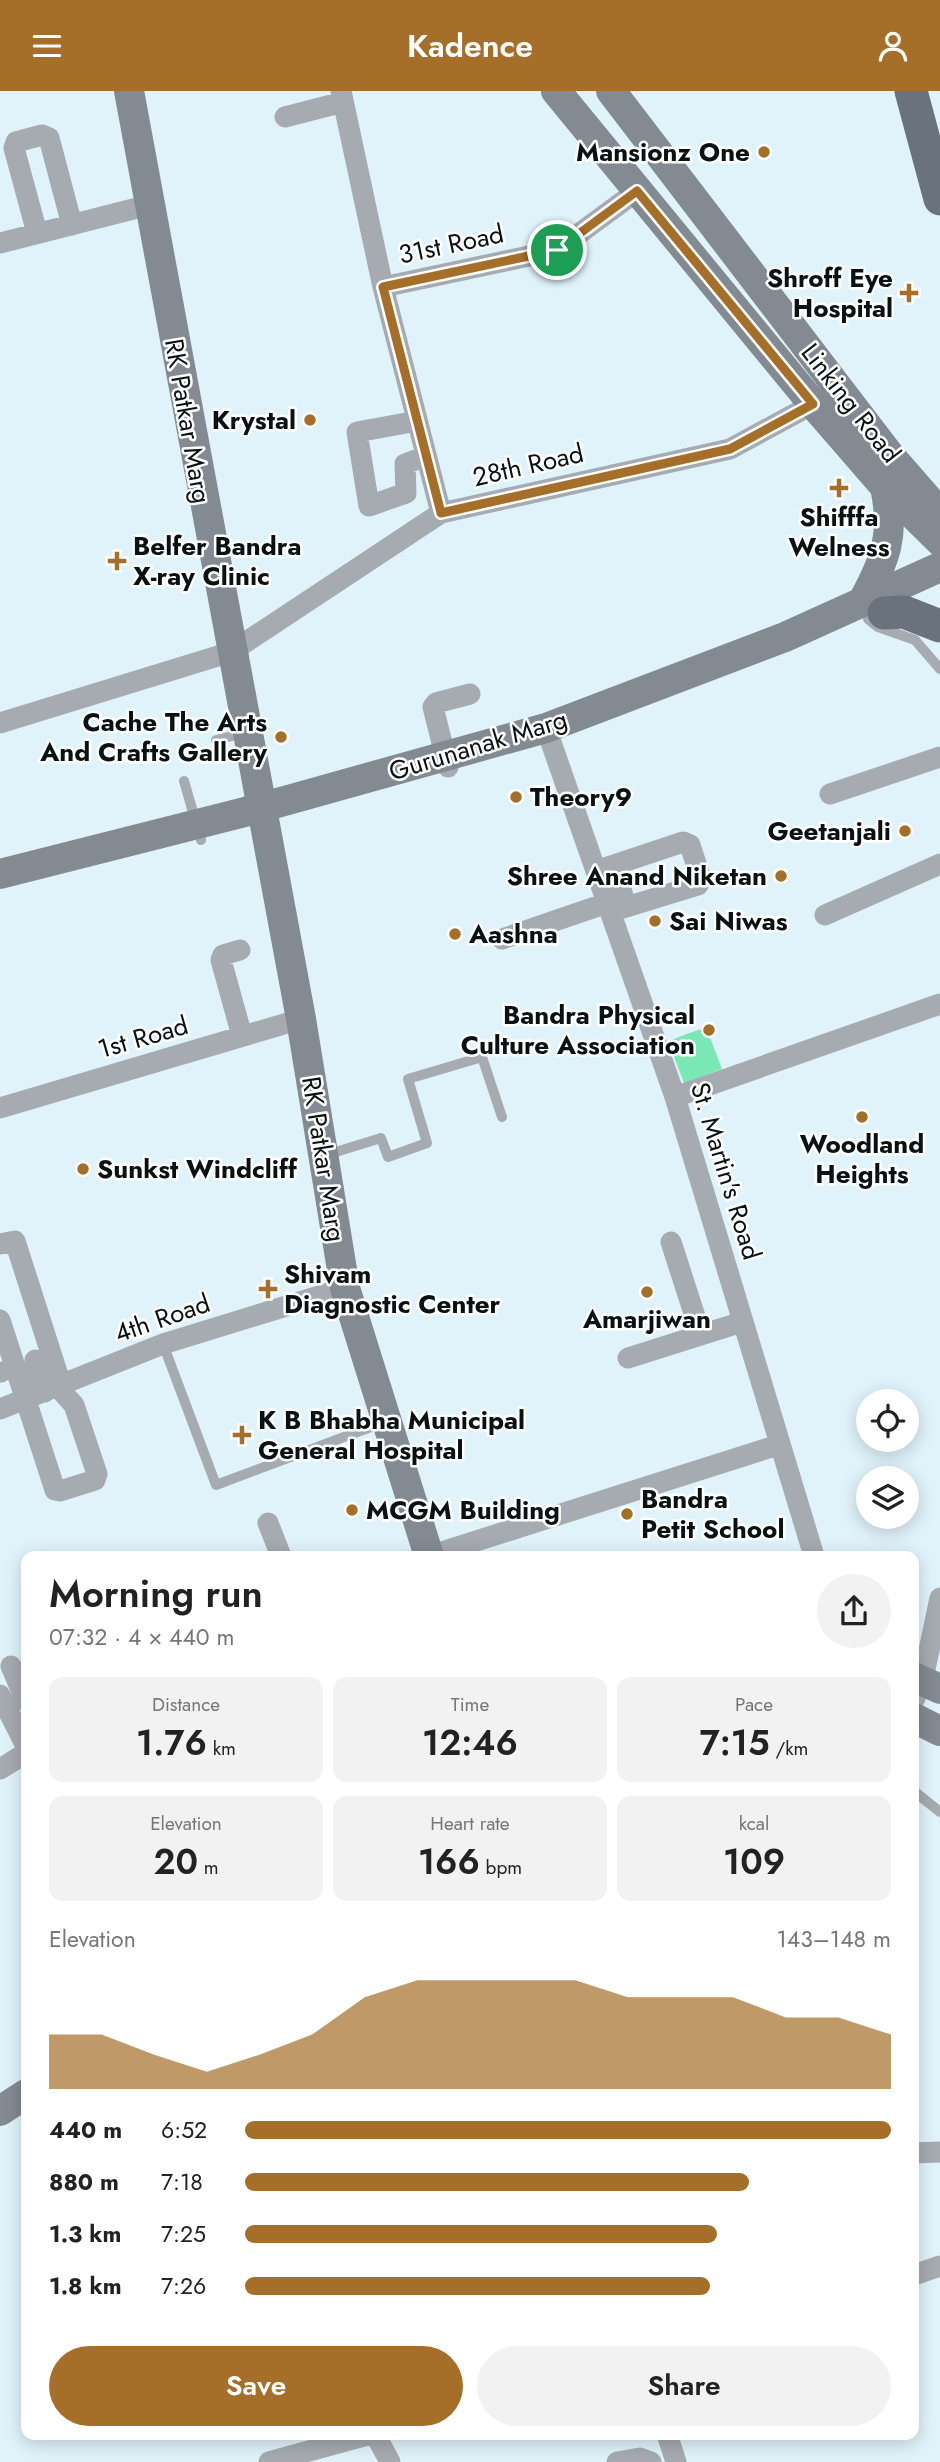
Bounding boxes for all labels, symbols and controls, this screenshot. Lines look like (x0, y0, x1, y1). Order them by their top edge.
text: Kadence (407, 23, 533, 69)
icon: menu (28, 27, 66, 65)
icon: person (874, 27, 912, 65)
place label: Mansionz One (576, 133, 750, 171)
marker: Mansionz One (756, 144, 772, 160)
street label: 31st Road (395, 214, 507, 274)
pin (527, 220, 587, 280)
icon: arrive (538, 231, 576, 269)
place label: Shroff Eye Hospital (767, 259, 893, 327)
marker: Shroff Eye Hospital (899, 283, 919, 303)
street label: Linking Road (792, 335, 910, 471)
street label: RK Patkar Marg (155, 336, 221, 506)
place label: Krystal (212, 401, 296, 439)
marker: Krystal (302, 412, 318, 428)
street label: 28th Road (469, 434, 587, 496)
marker: Shifffa Welness (829, 478, 849, 498)
place label: Shifffa Welness (788, 498, 890, 566)
place label: Belfer Bandra X-ray Clinic (133, 527, 301, 595)
marker: Belfer Bandra X-ray Clinic (107, 551, 127, 571)
street label: Gurunanak Marg (384, 700, 572, 790)
place label: Cache The Arts And Crafts Gallery (39, 703, 267, 771)
marker: Cache The Arts And Crafts Gallery (273, 729, 289, 745)
place label: Theory9 (530, 778, 632, 816)
marker: Theory9 (508, 789, 524, 805)
place label: Geetanjali (768, 812, 891, 850)
marker: Geetanjali (897, 823, 913, 839)
place label: Shree Anand Niketan (507, 857, 767, 895)
marker: Shree Anand Niketan (773, 868, 789, 884)
place label: Sai Niwas (669, 902, 788, 940)
marker: Sai Niwas (647, 913, 663, 929)
place label: Aashna (468, 915, 558, 953)
marker: Aashna (447, 926, 463, 942)
place label: Bandra Physical Culture Association (461, 996, 695, 1064)
street label: 1st Road (93, 1006, 193, 1068)
marker: Bandra Physical Culture Association (701, 1022, 717, 1038)
street label: RK Patkar Marg (292, 1074, 356, 1244)
street label: St. Martin's Road (681, 1078, 771, 1264)
marker: Woodland Heights (854, 1109, 870, 1125)
place label: Woodland Heights (800, 1125, 924, 1193)
place label: Sunkst Windcliff (97, 1150, 298, 1188)
marker: Sunkst Windcliff (75, 1161, 91, 1177)
place label: Shivam Diagnostic Center (284, 1255, 501, 1323)
marker: Shivam Diagnostic Center (258, 1279, 278, 1299)
street label: 4th Road (109, 1284, 215, 1352)
marker: Amarjiwan (639, 1284, 655, 1300)
place label: Amarjiwan (582, 1300, 711, 1338)
map controls (856, 1389, 919, 1529)
button: locate (856, 1389, 919, 1452)
place label: K B Bhabha Municipal General Hospital (258, 1401, 525, 1469)
marker: K B Bhabha Municipal General Hospital (232, 1425, 252, 1445)
button: layers (856, 1466, 919, 1529)
place label: Bandra Petit School (641, 1480, 784, 1548)
place label: MCGM Building (366, 1491, 560, 1529)
marker: MCGM Building (344, 1502, 360, 1518)
marker: Bandra Petit School (619, 1506, 635, 1522)
text: Morning run (49, 1566, 263, 1621)
button: share (817, 1574, 891, 1648)
text: 07:32 · 4 × 440 m (49, 1620, 235, 1654)
text: Distance (152, 1691, 220, 1718)
text: Time (451, 1691, 489, 1718)
text: Pace (735, 1691, 773, 1718)
text: 1.76 (136, 1718, 207, 1768)
text: 12:46 (422, 1718, 518, 1768)
text: 7:15 (700, 1718, 770, 1768)
text: km (207, 1735, 236, 1762)
text: /km (770, 1735, 808, 1762)
text: Elevation (150, 1810, 222, 1837)
text: Heart rate (430, 1810, 510, 1837)
text: kcal (739, 1810, 769, 1837)
text: 20 (153, 1837, 198, 1887)
text: 166 (418, 1837, 480, 1887)
text: 109 (723, 1837, 785, 1887)
text: m (198, 1854, 219, 1881)
text: bpm (480, 1854, 522, 1881)
text: Elevation (49, 1922, 136, 1956)
text: 143–148 m (777, 1922, 891, 1956)
text: 440 m (49, 2113, 122, 2147)
text: 6:52 (161, 2113, 207, 2147)
text: 880 m (49, 2165, 119, 2199)
text: 7:18 (161, 2165, 203, 2199)
text: 1.3 km (49, 2217, 121, 2251)
text: 7:25 (161, 2217, 206, 2251)
text: 1.8 km (49, 2269, 122, 2303)
text: 7:26 (161, 2269, 206, 2303)
button: Save (49, 2346, 463, 2426)
button: Share (477, 2346, 891, 2426)

